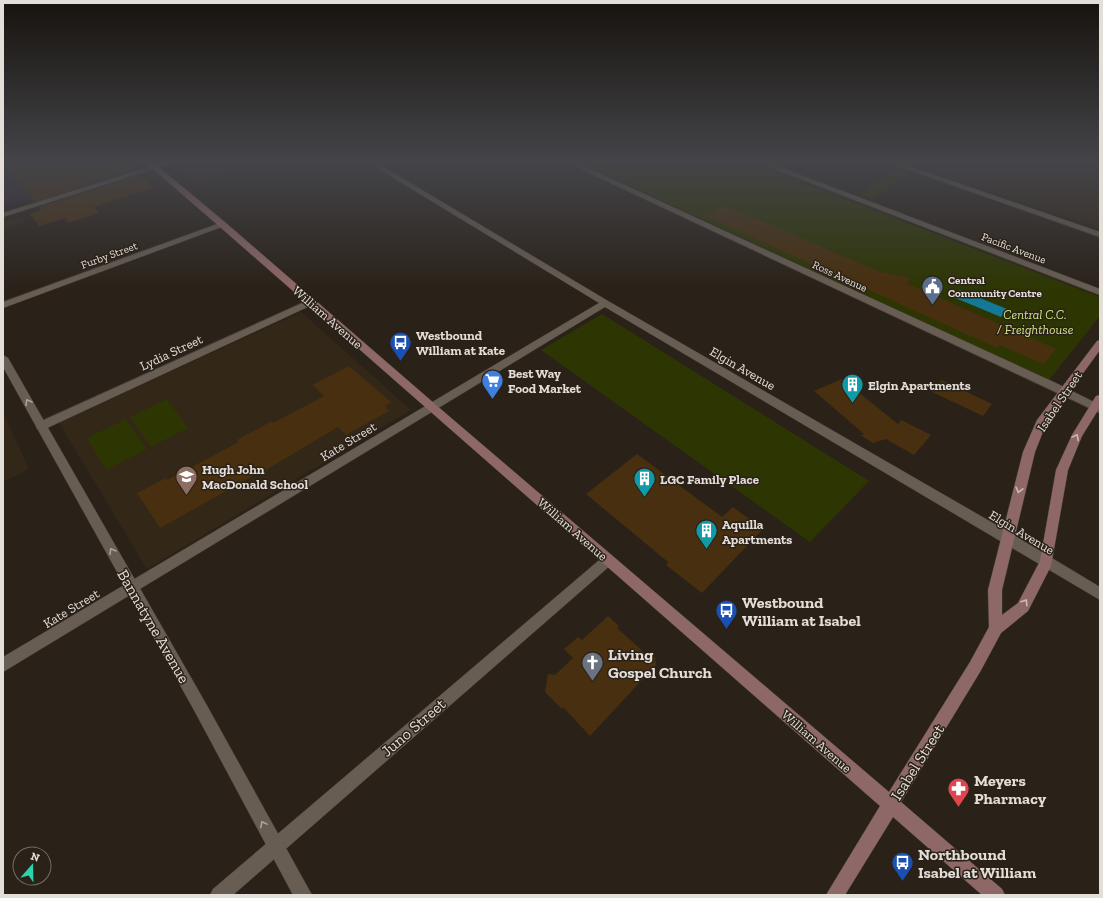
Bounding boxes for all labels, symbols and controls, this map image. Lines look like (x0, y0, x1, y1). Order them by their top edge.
street label: Pacific Avenue (980, 230, 1048, 267)
street label: Furby Street (79, 239, 140, 272)
street label: Ross Avenue (810, 258, 869, 295)
public building icon: Central Community Centre (919, 273, 945, 306)
place label: Central Community Centre (948, 274, 1042, 300)
street label: William Avenue (290, 283, 366, 352)
park label: Central C.C. / Freighthouse (997, 307, 1074, 337)
place label: Westbound William at Kate (416, 328, 506, 358)
bus stop icon: Westbound William at Kate (388, 329, 414, 362)
street label: Lydia Street (138, 331, 205, 373)
street label: Elgin Avenue (707, 344, 778, 393)
place label: Best Way Food Market (508, 366, 582, 396)
supermarket icon: Best Way Food Market (480, 367, 506, 400)
street label: Isabel Street (1034, 368, 1085, 434)
building icon: Elgin Apartments (839, 372, 865, 405)
place label: Elgin Apartments (868, 378, 971, 393)
one-way arrow (25, 399, 32, 406)
street label: Kate Street (317, 419, 379, 464)
one-way arrow (1072, 434, 1079, 441)
place label: Hugh John MacDonald School (202, 462, 308, 492)
school or university icon: Hugh John MacDonald School (173, 463, 199, 496)
building icon: LGC Family Place (632, 466, 658, 499)
place label: LGC Family Place (660, 472, 760, 487)
one-way arrow (1016, 487, 1024, 493)
street label: William Avenue (535, 495, 611, 564)
street label: Elgin Avenue (987, 507, 1057, 558)
place label: Aquilla Apartments (722, 517, 792, 547)
building icon: Aquilla Apartments (694, 518, 720, 551)
one-way arrow (110, 548, 117, 555)
street label: Bannatyne Avenue (113, 566, 194, 686)
street label: Kate Street (40, 586, 102, 631)
place label: Westbound William at Isabel (742, 593, 861, 630)
bus stop icon: Westbound William at Isabel (713, 598, 739, 631)
one-way arrow (1020, 600, 1027, 607)
place label: Living Gospel Church (608, 645, 713, 682)
church icon: Living Gospel Church (580, 650, 606, 683)
street label: Juno Street (377, 694, 449, 761)
street label: William Avenue (779, 707, 855, 776)
street label: Isabel Street (887, 721, 948, 804)
place label: Meyers Pharmacy (974, 771, 1047, 808)
pharmacy icon: Meyers Pharmacy (946, 776, 972, 809)
one-way arrow (261, 821, 268, 828)
place label: Northbound Isabel at William (918, 845, 1036, 882)
north arrow (12, 846, 52, 886)
text: N (29, 850, 42, 865)
bus stop icon: Northbound Isabel at William (890, 850, 916, 883)

